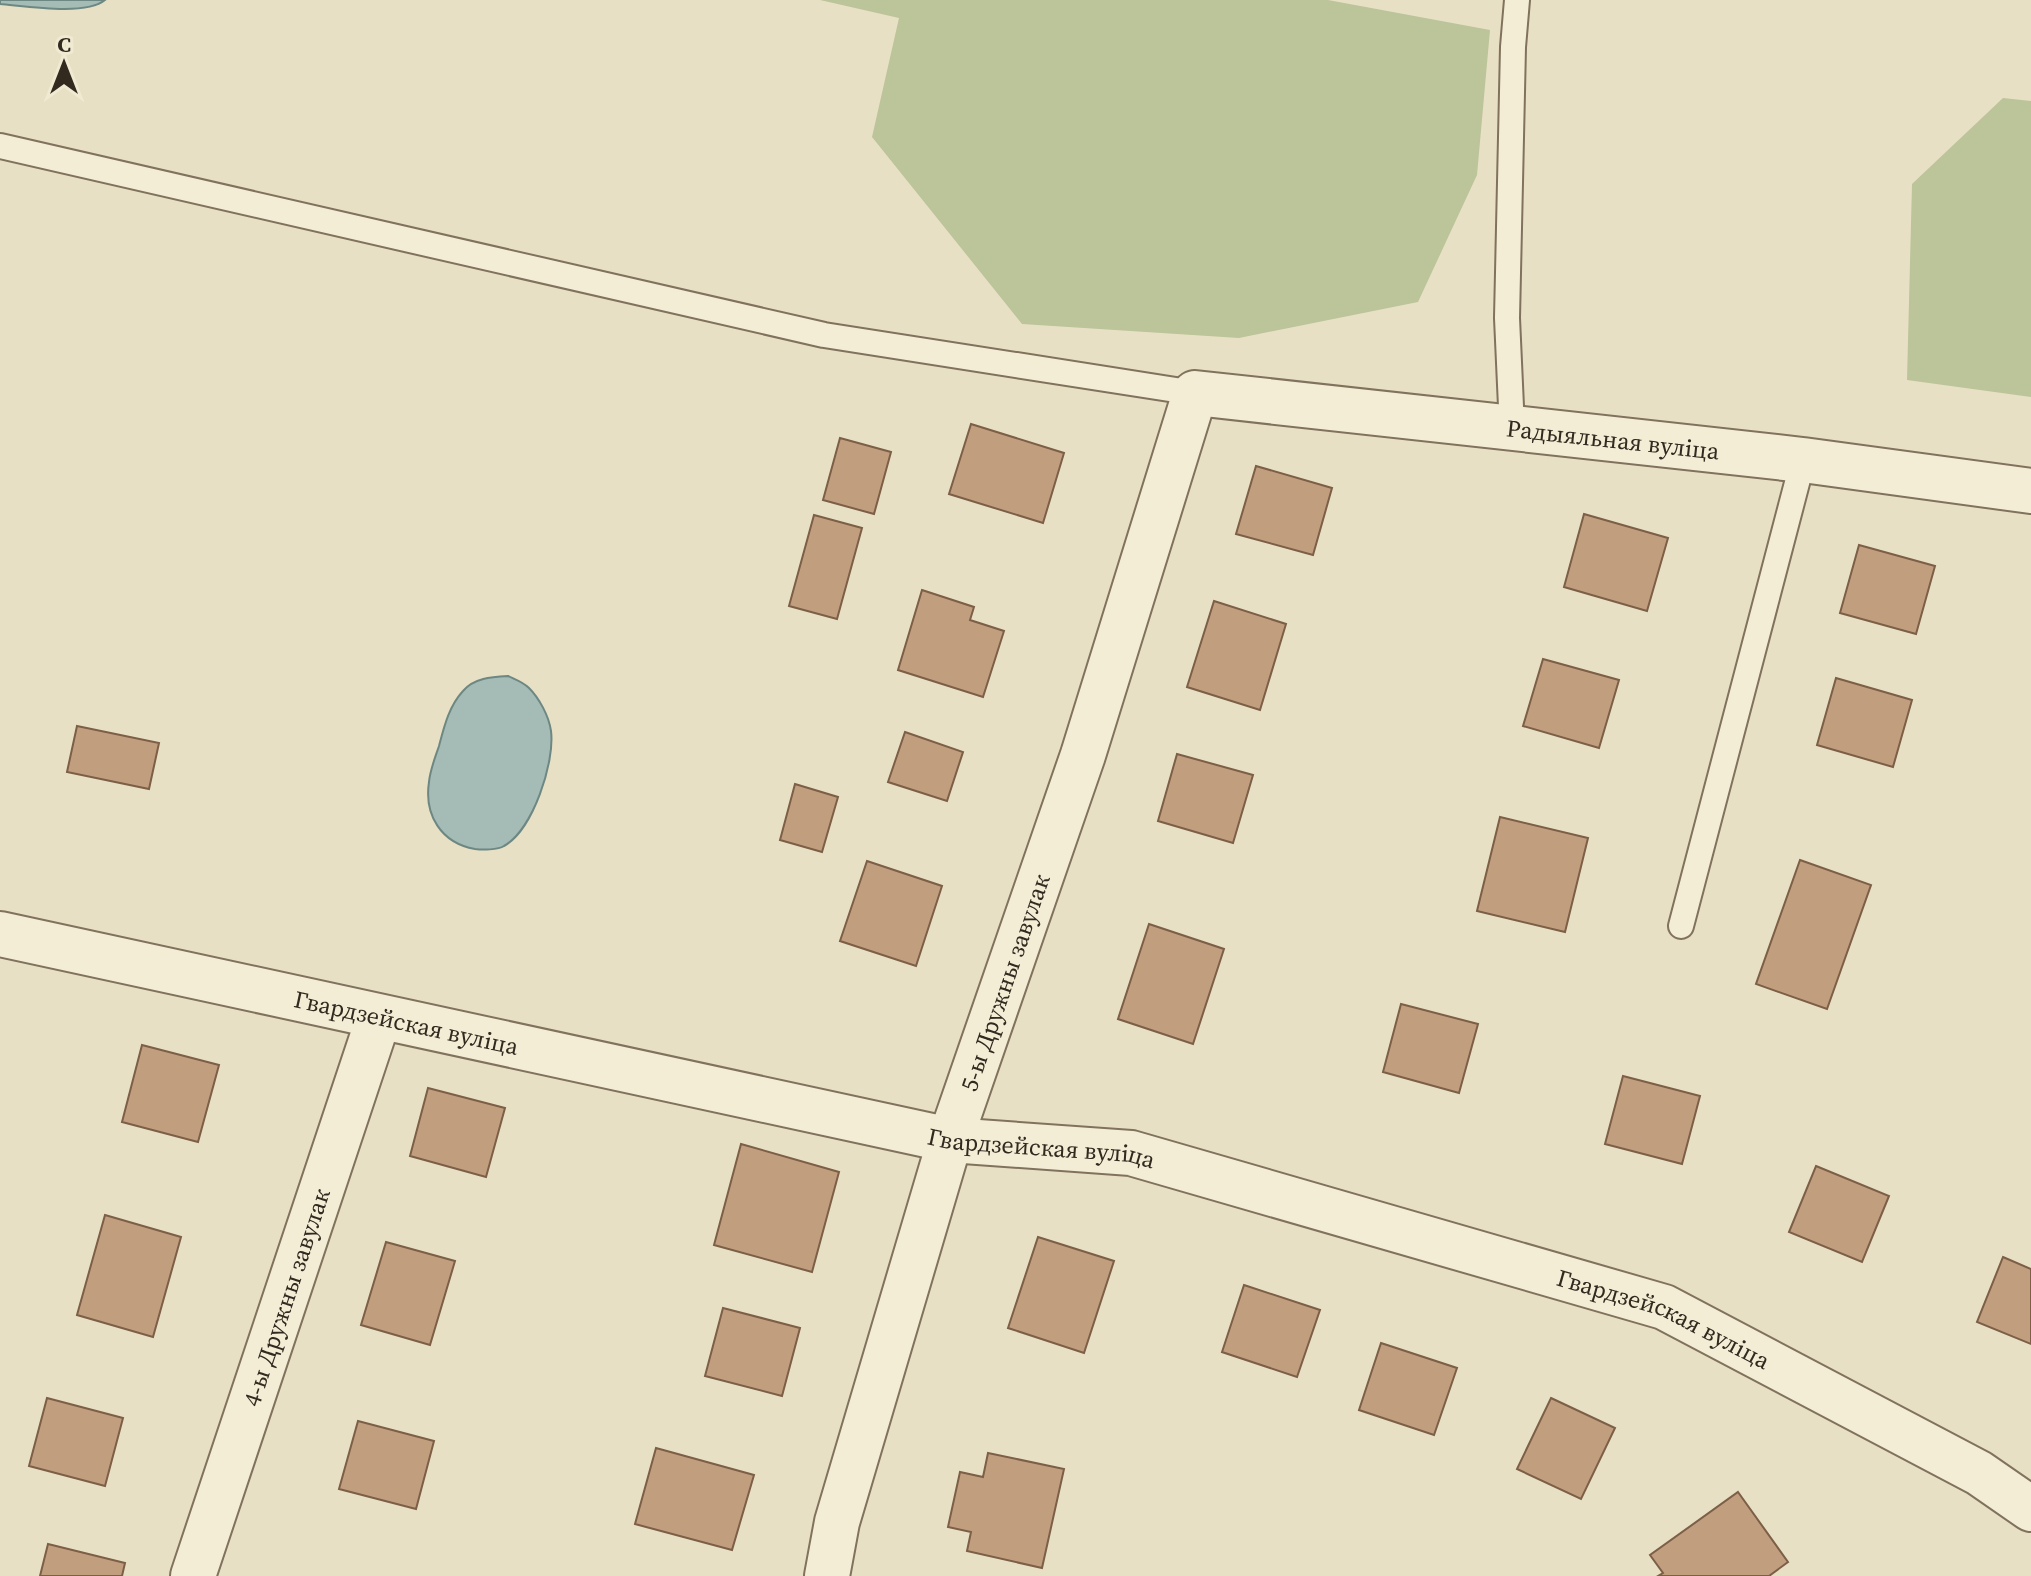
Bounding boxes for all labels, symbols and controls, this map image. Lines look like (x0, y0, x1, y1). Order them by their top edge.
north arrow (24, 24, 104, 104)
text: С (57, 29, 71, 59)
street label: Радыяльная вуліца (1505, 411, 1722, 467)
street label: 5-ы Дружны завулак (952, 869, 1057, 1095)
street label: Гвардзейская вуліца (291, 982, 523, 1063)
street label: Гвардзейская вуліца (925, 1119, 1160, 1176)
street label: 4-ы Дружны завулак (234, 1184, 337, 1410)
street label: Гвардзейская вуліца (1553, 1260, 1777, 1377)

